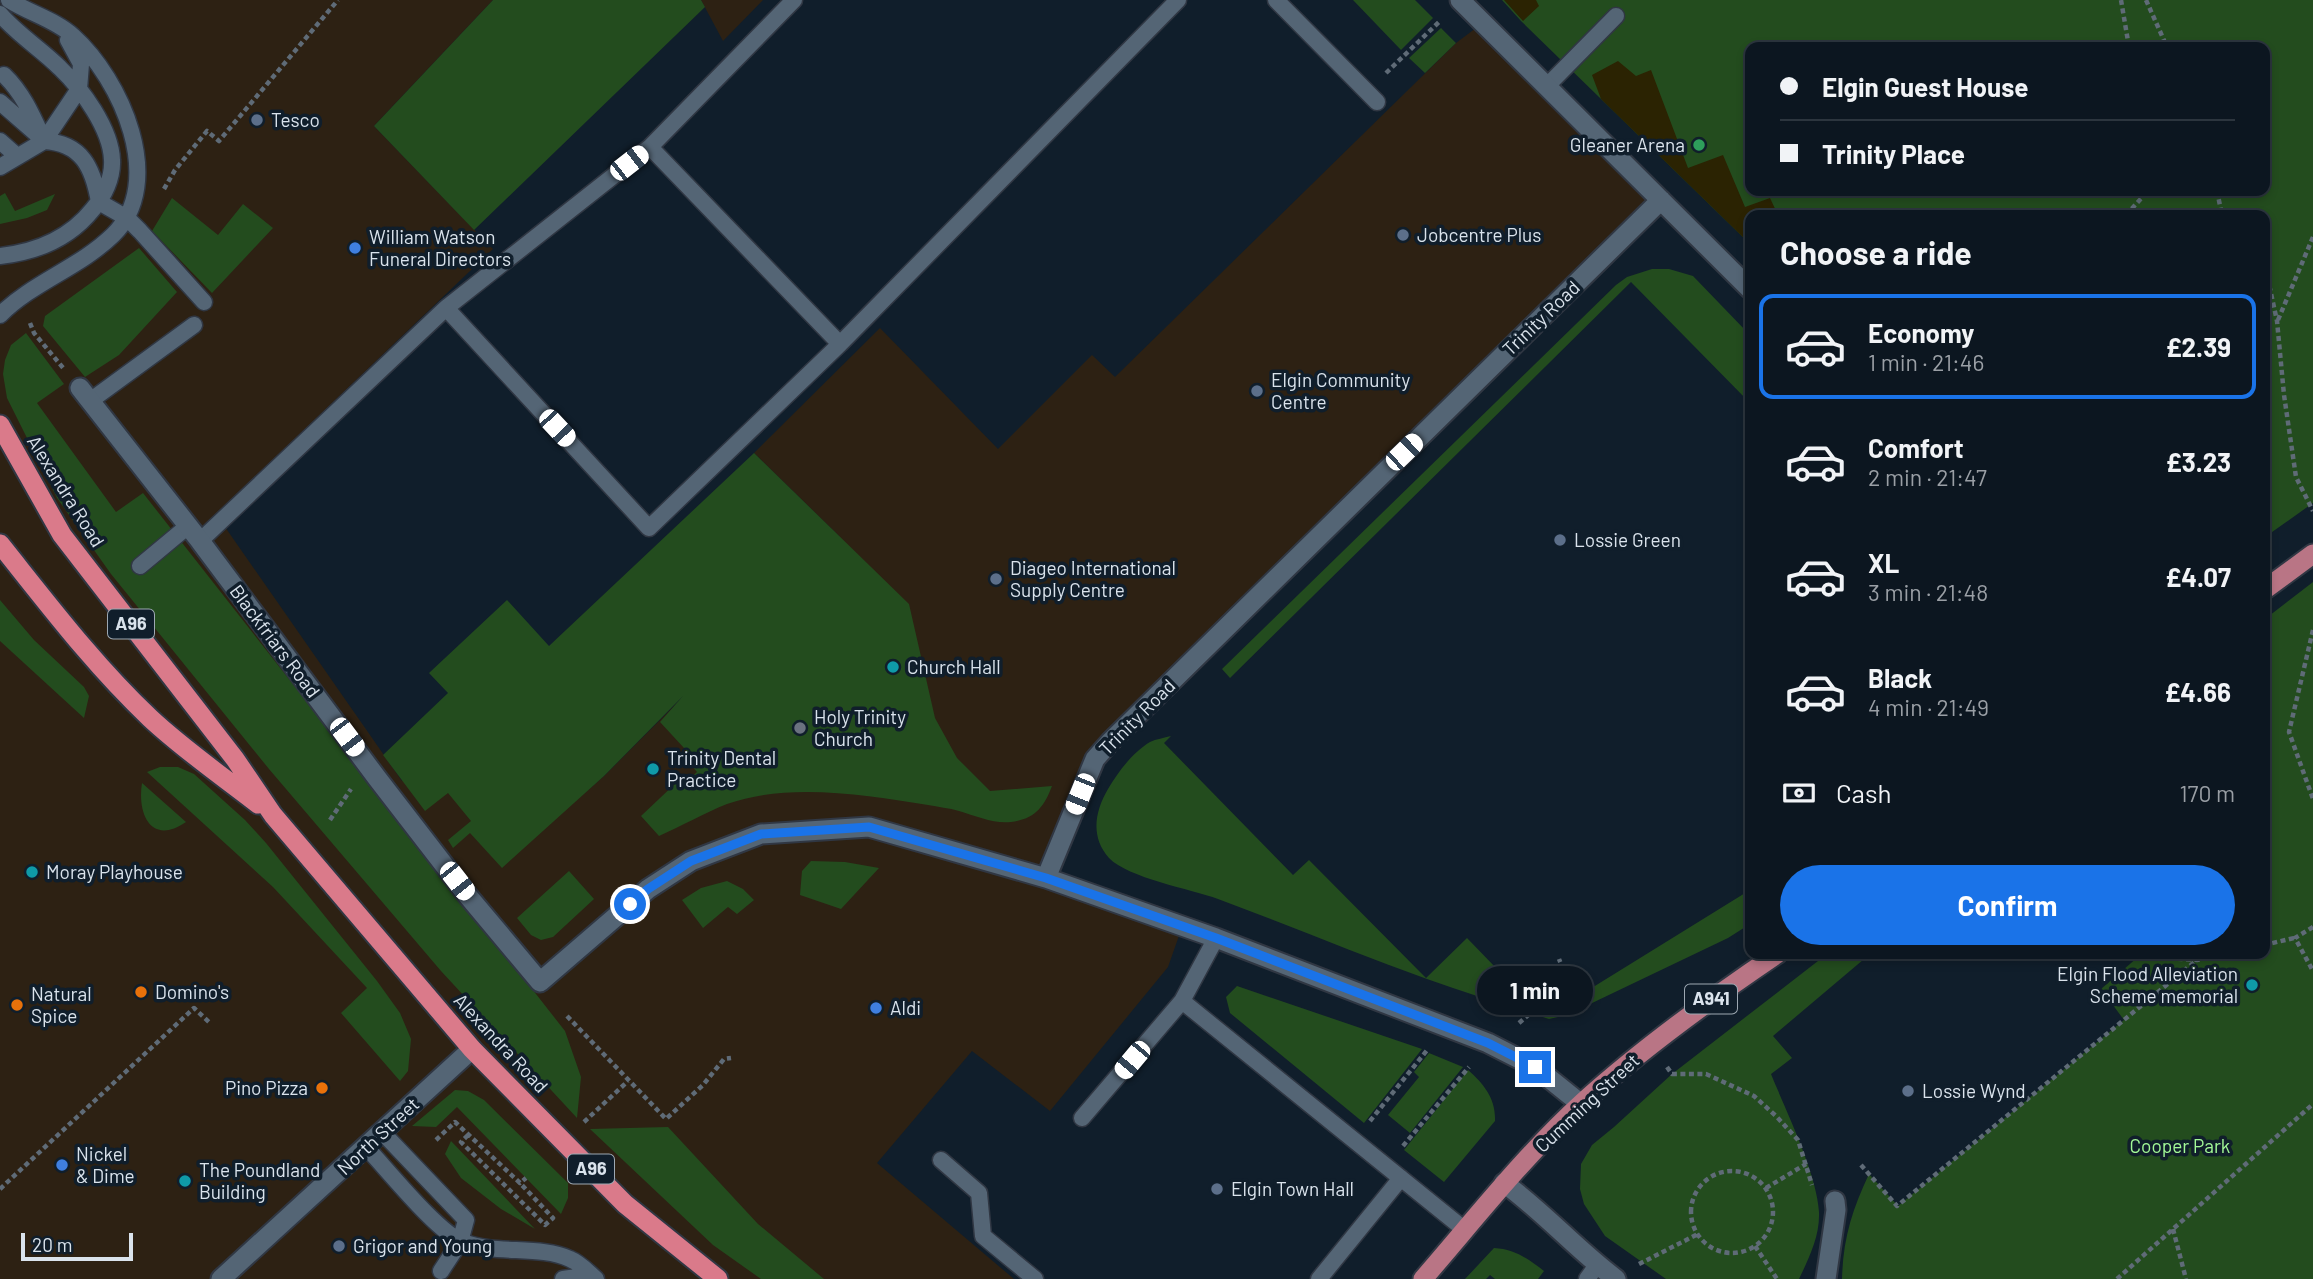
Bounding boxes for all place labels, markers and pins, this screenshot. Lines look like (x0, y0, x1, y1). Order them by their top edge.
place label: Tesco (271, 108, 320, 131)
marker: Tesco (249, 112, 265, 128)
place label: Gleaner Arena (1570, 133, 1685, 156)
marker: Gleaner Arena (1691, 137, 1707, 153)
place label: Jobcentre Plus (1417, 223, 1541, 246)
place label: William Watson Funeral Directors (369, 225, 511, 270)
marker: Jobcentre Plus (1395, 227, 1411, 243)
marker: William Watson Funeral Directors (347, 240, 363, 256)
place label: Elgin Community Centre (1271, 368, 1410, 413)
marker: Elgin Community Centre (1249, 383, 1265, 399)
place label: Lossie Green (1574, 528, 1681, 551)
marker: Lossie Green (1552, 532, 1568, 548)
place label: Diageo International Supply Centre (1010, 556, 1176, 601)
marker: Diageo International Supply Centre (988, 571, 1004, 587)
place label: Church Hall (907, 655, 1001, 678)
marker: Church Hall (885, 659, 901, 675)
place label: Holy Trinity Church (814, 705, 906, 750)
marker: Holy Trinity Church (792, 720, 808, 736)
place label: Trinity Dental Practice (667, 746, 776, 791)
marker: Trinity Dental Practice (645, 761, 661, 777)
place label: Moray Playhouse (46, 860, 183, 883)
marker: Moray Playhouse (24, 864, 40, 880)
place label: Elgin Flood Alleviation Scheme memorial (2057, 962, 2238, 1007)
marker: Elgin Flood Alleviation Scheme memorial (2244, 977, 2260, 993)
place label: Domino's (155, 980, 229, 1003)
place label: Natural Spice (31, 982, 92, 1027)
marker: Domino's (133, 984, 149, 1000)
place label: Aldi (890, 996, 921, 1019)
marker: Natural Spice (9, 997, 25, 1013)
marker: Aldi (868, 1000, 884, 1016)
place label: Pino Pizza (225, 1076, 308, 1099)
place label: Lossie Wynd (1922, 1079, 2026, 1102)
marker: Pino Pizza (314, 1080, 330, 1096)
marker: Lossie Wynd (1900, 1083, 1916, 1099)
place label: Nickel & Dime (76, 1142, 135, 1187)
marker: Nickel & Dime (54, 1157, 70, 1173)
place label: The Poundland Building (199, 1158, 320, 1203)
marker: The Poundland Building (177, 1173, 193, 1189)
place label: Elgin Town Hall (1231, 1177, 1354, 1200)
marker: Elgin Town Hall (1209, 1181, 1225, 1197)
place label: Grigor and Young (353, 1234, 492, 1257)
marker: Grigor and Young (331, 1238, 347, 1254)

